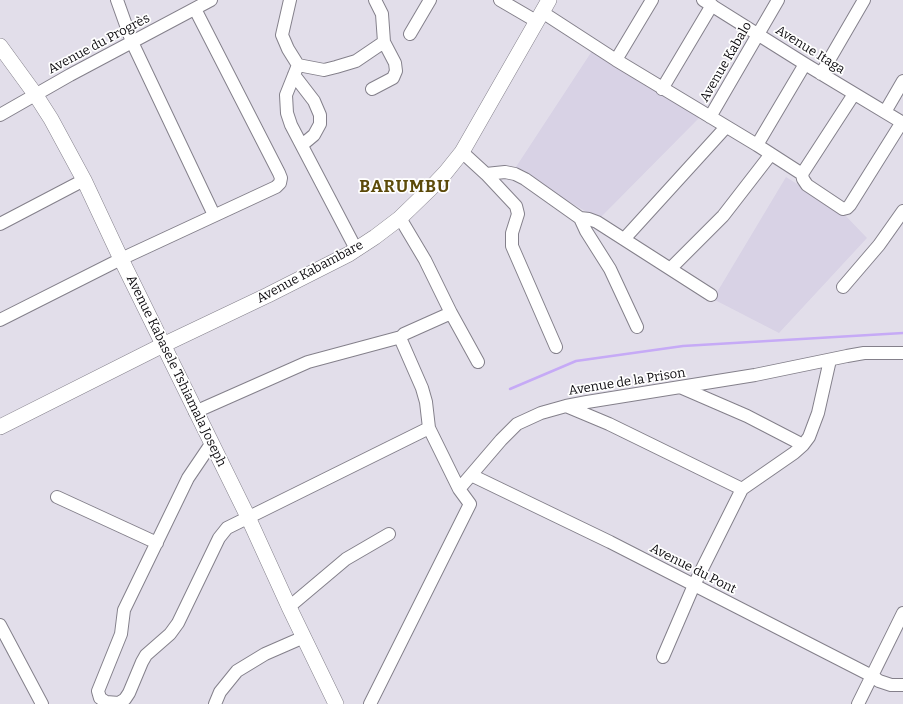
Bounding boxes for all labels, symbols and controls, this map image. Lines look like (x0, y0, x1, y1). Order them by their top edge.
street label: Avenue du Progrès (45, 11, 153, 77)
street label: Avenue Kabalo (697, 19, 755, 105)
street label: Avenue Itaga (772, 23, 848, 77)
district label: BARUMBU (359, 177, 451, 197)
street label: Avenue Kabambare (254, 237, 366, 307)
street label: Avenue Kabasele Tshiamala Joseph (123, 273, 229, 469)
street label: Avenue de la Prison (568, 365, 686, 399)
street label: Avenue du Pont (647, 541, 739, 597)

